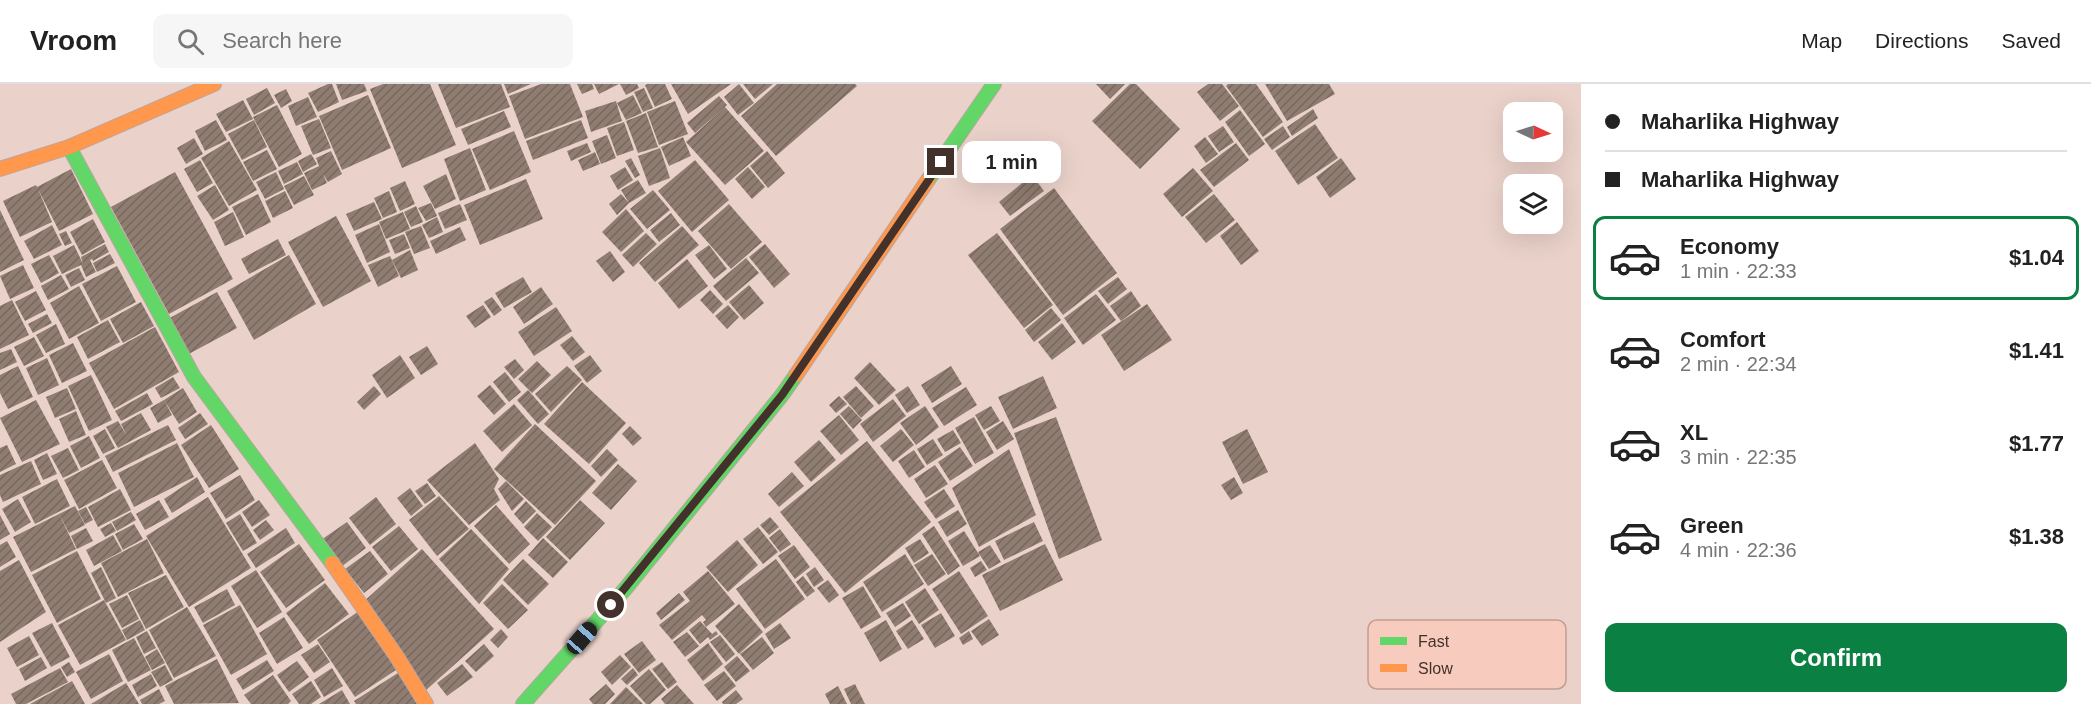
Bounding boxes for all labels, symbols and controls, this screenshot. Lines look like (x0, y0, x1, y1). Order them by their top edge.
search box (153, 14, 573, 68)
text: Vroom (30, 25, 117, 56)
icon: search (174, 25, 207, 58)
text: Search here (222, 28, 342, 53)
text: Map (1801, 29, 1842, 52)
text: Directions (1875, 29, 1968, 52)
text: Saved (2001, 29, 2061, 52)
north arrow (1503, 102, 1563, 162)
map controls (1503, 102, 1563, 234)
text: Maharlika Highway (1641, 109, 1839, 134)
callout: 1 min (962, 141, 1061, 183)
route end (927, 148, 954, 175)
text: 1 min (985, 151, 1038, 173)
text: Maharlika Highway (1641, 167, 1839, 192)
button: layers (1503, 174, 1563, 234)
icon: car (1608, 231, 1662, 285)
text: Economy (1680, 234, 1779, 259)
text: $1.04 (2009, 245, 2064, 270)
text: 1 min · 22:33 (1680, 260, 1797, 282)
icon: car (1608, 324, 1662, 378)
text: Comfort (1680, 327, 1766, 352)
text: $1.41 (2009, 338, 2064, 363)
text: 2 min · 22:34 (1680, 353, 1797, 375)
icon: car (1608, 417, 1662, 471)
text: XL (1680, 420, 1708, 445)
text: $1.77 (2009, 431, 2064, 456)
text: 3 min · 22:35 (1680, 446, 1797, 468)
icon: car (1608, 510, 1662, 564)
text: Green (1680, 513, 1744, 538)
text: $1.38 (2009, 524, 2064, 549)
text: 4 min · 22:36 (1680, 539, 1797, 561)
route start (597, 591, 624, 618)
car (563, 619, 601, 657)
legend (1368, 620, 1566, 689)
button: Confirm (1605, 623, 2067, 692)
text: Fast (1418, 633, 1450, 650)
text: Slow (1418, 660, 1453, 677)

